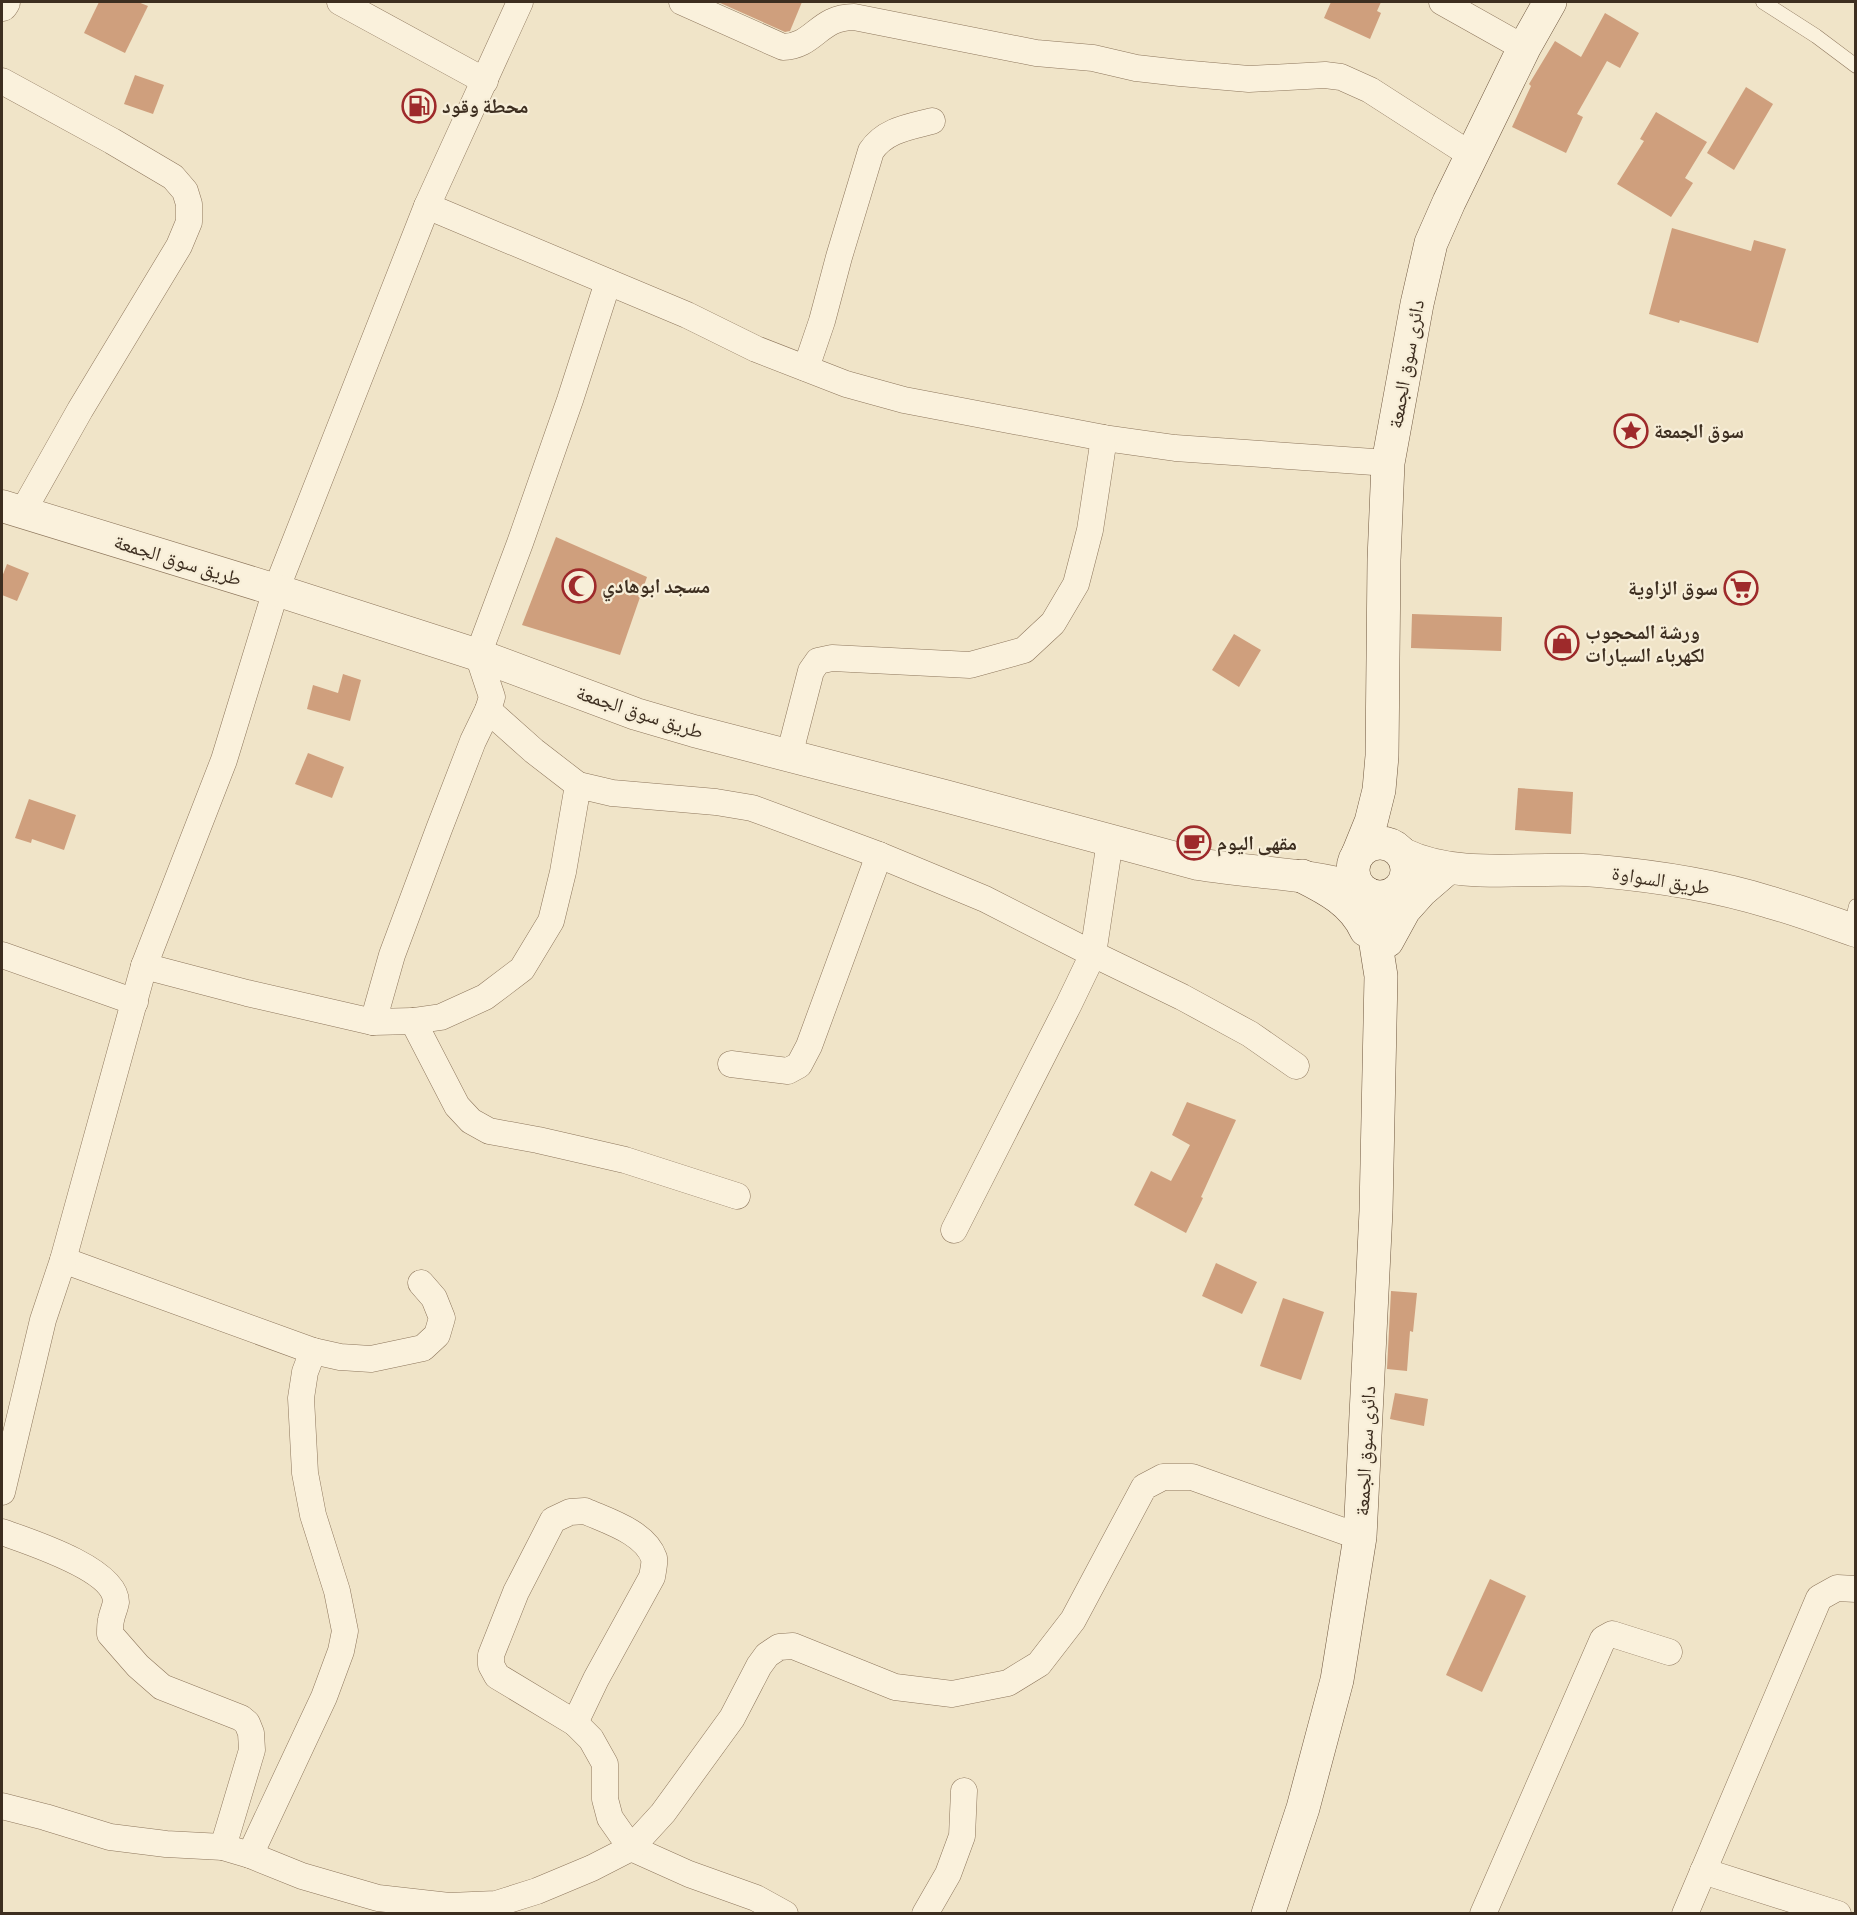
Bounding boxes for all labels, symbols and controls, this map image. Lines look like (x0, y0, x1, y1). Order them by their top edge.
fuel station icon: محطة وقود (401, 88, 437, 124)
place label: محطة وقود (442, 94, 529, 118)
street label: دائرى سوق الجمعة (1383, 298, 1429, 430)
place icon: سوق الجمعة (1613, 413, 1649, 449)
place label: سوق الجمعة (1654, 419, 1744, 443)
street label: طريق سوق الجمعة (111, 529, 245, 591)
mosque icon: مسجد ابوهادي (561, 568, 597, 604)
supermarket icon: سوق الزاوية (1723, 570, 1759, 606)
place label: مسجد ابوهادي (602, 574, 710, 602)
place label: سوق الزاوية (1628, 576, 1718, 600)
place label: ورشة المحجوب لكهرباء السيارات (1585, 620, 1705, 667)
shop icon: ورشة المحجوب لكهرباء السيارات (1544, 625, 1580, 661)
street label: طريق سوق الجمعة (573, 680, 707, 744)
cafe icon: مقهى اليوم (1176, 825, 1212, 861)
place label: مقهى اليوم (1217, 831, 1297, 857)
street label: طريق السواوة (1610, 860, 1712, 900)
street label: دائرى سوق الجمعة (1350, 1385, 1380, 1517)

